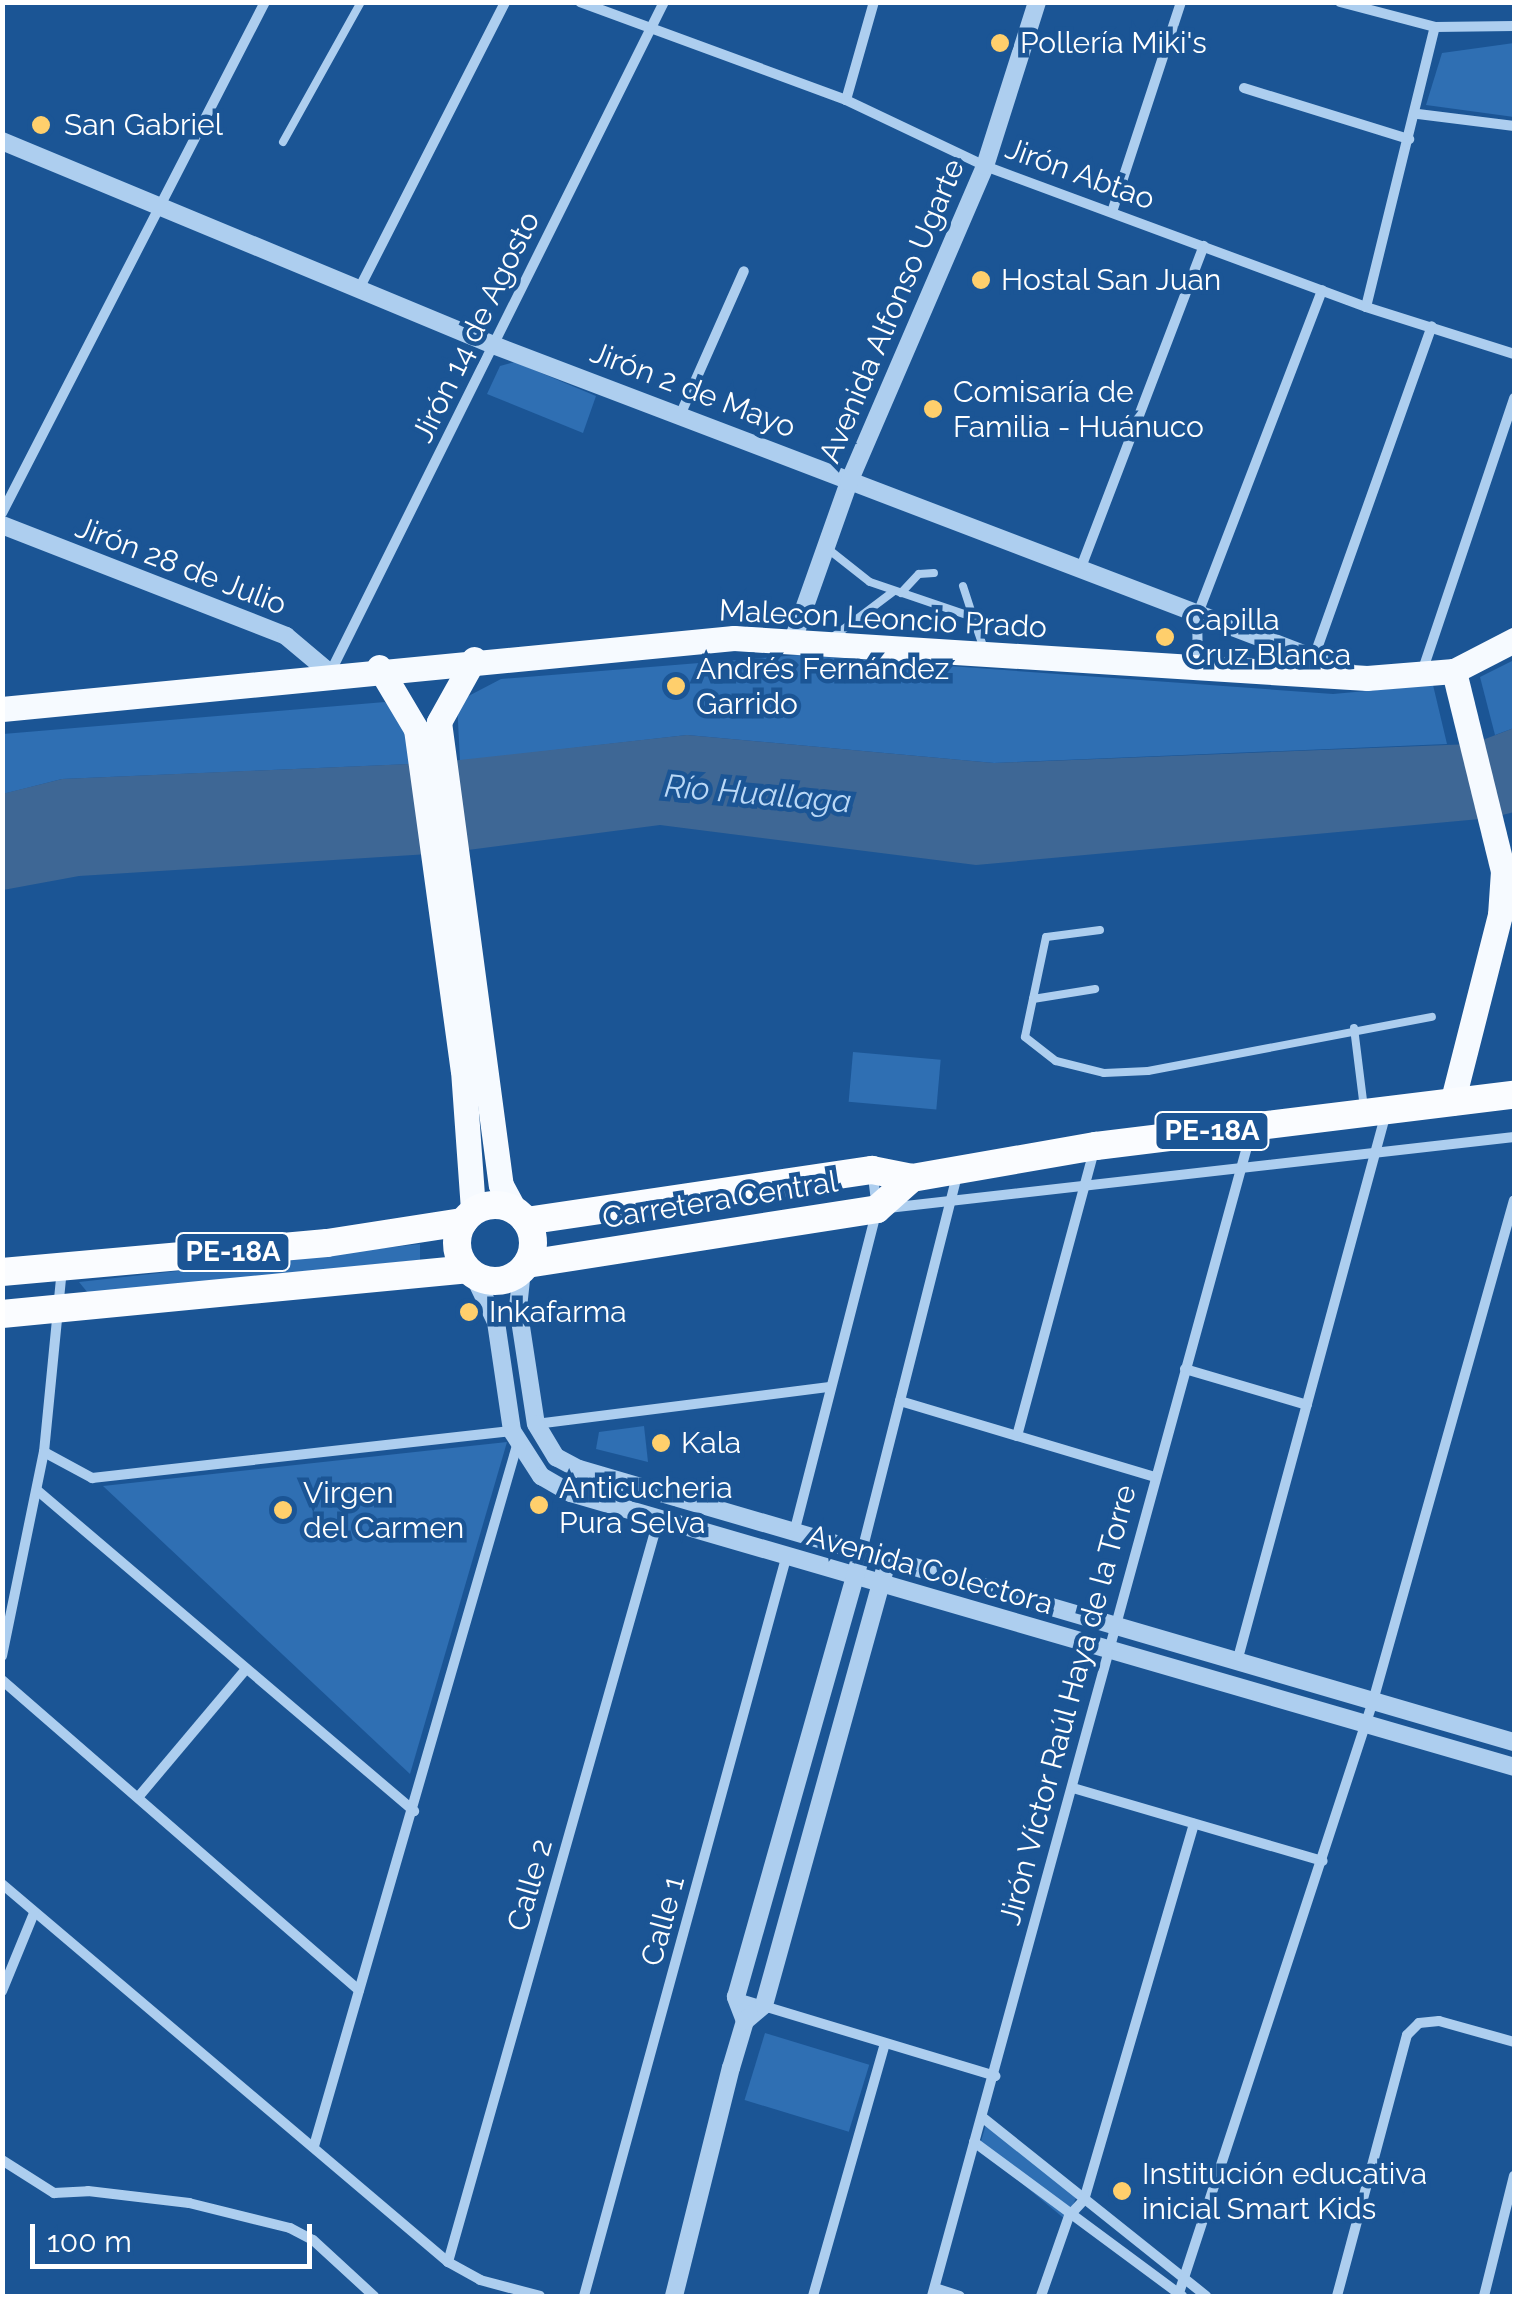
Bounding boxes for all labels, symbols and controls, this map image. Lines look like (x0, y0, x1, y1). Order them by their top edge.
place label: Pollería Miki's (1020, 25, 1207, 61)
marker: Pollería Miki's (989, 32, 1011, 54)
place label: San Gabriel (64, 107, 223, 143)
marker: San Gabriel (28, 112, 54, 138)
street label: Jirón Abtao (1000, 130, 1160, 218)
street label: Avenida Alfonso Ugarte (811, 153, 973, 469)
street label: Jirón 14 de Agosto (404, 205, 548, 449)
place label: Hostal San Juan (1001, 262, 1223, 298)
marker: Hostal San Juan (970, 269, 992, 291)
street label: Jirón 2 de Mayo (585, 334, 801, 446)
place label: Comisaría de Familia - Huánuco (953, 374, 1204, 444)
marker: Comisaría de Familia - Huánuco (922, 398, 944, 420)
street label: Jirón 28 de Julio (70, 509, 292, 623)
street label: Malecon Leoncio Prado (718, 592, 1048, 646)
place label: Capilla Cruz Blanca (1185, 602, 1351, 672)
marker: Capilla Cruz Blanca (1154, 626, 1176, 648)
place label: Andrés Fernández Garrido (696, 651, 949, 722)
marker: Andrés Fernández Garrido (665, 675, 687, 697)
water label: Río Huallaga (663, 767, 853, 821)
road number: PE-18A (1152, 1108, 1272, 1154)
street label: Carretera Central (600, 1164, 840, 1236)
road number: PE-18A (173, 1229, 293, 1275)
place label: Inkafarma (489, 1294, 627, 1330)
marker: Inkafarma (458, 1301, 480, 1323)
place label: Kala (681, 1425, 741, 1461)
marker: Kala (650, 1432, 672, 1454)
place label: Anticucheria Pura Selva (559, 1470, 732, 1540)
place label: Virgen del Carmen (303, 1475, 465, 1546)
street label: Jirón Víctor Raúl Haya de la Torre (991, 1479, 1145, 1931)
marker: Anticucheria Pura Selva (528, 1494, 550, 1516)
marker: Virgen del Carmen (272, 1499, 294, 1521)
street label: Avenida Colectora (803, 1518, 1057, 1622)
street label: Calle 2 (500, 1835, 560, 1935)
street label: Calle 1 (634, 1872, 692, 1970)
place label: Institución educativa inicial Smart Kids (1142, 2156, 1427, 2226)
marker: Institución educativa inicial Smart Kids (1111, 2180, 1133, 2202)
scale bar (35, 2204, 318, 2266)
text: 100 m (47, 2224, 132, 2259)

